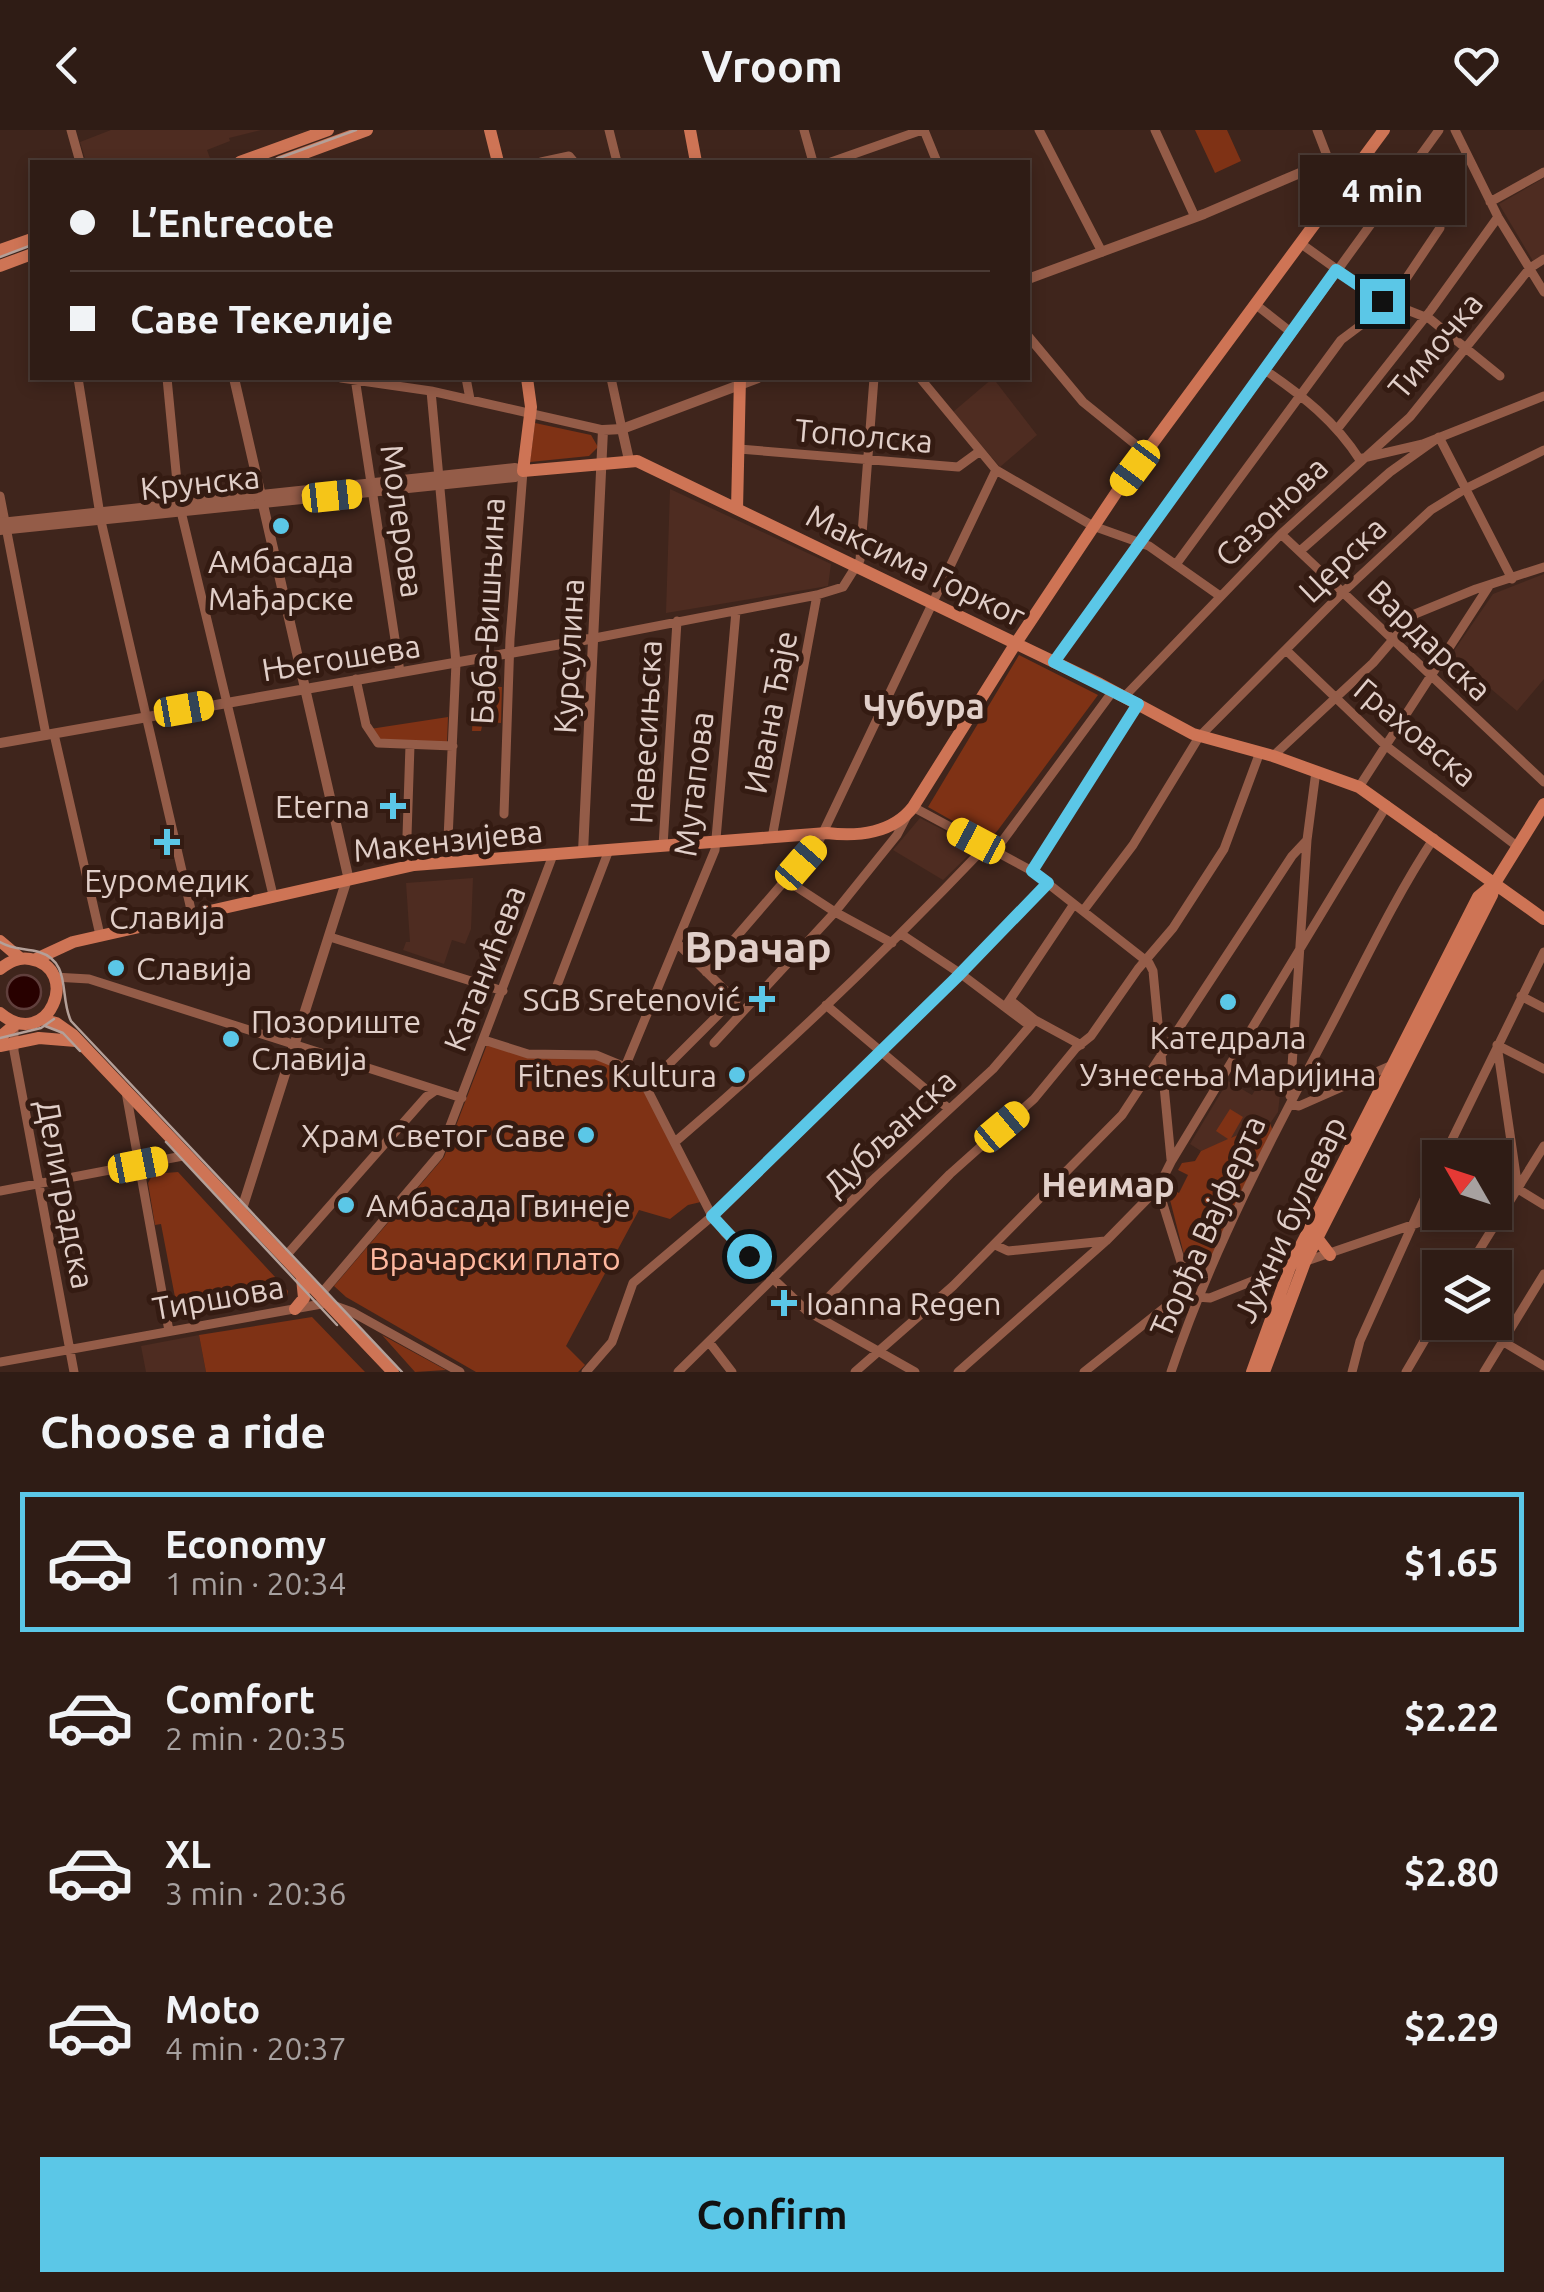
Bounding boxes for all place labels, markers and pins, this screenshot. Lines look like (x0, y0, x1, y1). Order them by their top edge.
marker: Амбасада Мађарске (270, 515, 292, 537)
place label: Амбасада Мађарске (208, 543, 354, 616)
place label: Eterna (275, 788, 370, 824)
marker: Eterna (380, 793, 406, 819)
marker: Еуромедик Славија (154, 829, 180, 855)
place label: Еуромедик Славија (84, 862, 250, 935)
place label: Славија (136, 950, 252, 986)
marker: Славија (105, 957, 127, 979)
place label: SGB Sretenović (522, 981, 740, 1017)
marker: SGB Sretenović (749, 986, 775, 1012)
marker: Катедрала Узнесења Маријина (1217, 991, 1239, 1013)
place label: Позориште Славија (251, 1003, 421, 1076)
place label: Катедрала Узнесења Маријина (1079, 1019, 1377, 1092)
marker: Позориште Славија (220, 1028, 242, 1050)
place label: Fitnes Kultura (517, 1057, 717, 1093)
marker: Fitnes Kultura (726, 1064, 748, 1086)
place label: Храм Светог Саве (301, 1117, 566, 1153)
marker: Храм Светог Саве (575, 1124, 597, 1146)
place label: Амбасада Гвинеје (366, 1187, 631, 1223)
marker: Амбасада Гвинеје (335, 1194, 357, 1216)
place label: Ioanna Regen (806, 1285, 1002, 1321)
marker: Ioanna Regen (771, 1290, 797, 1316)

